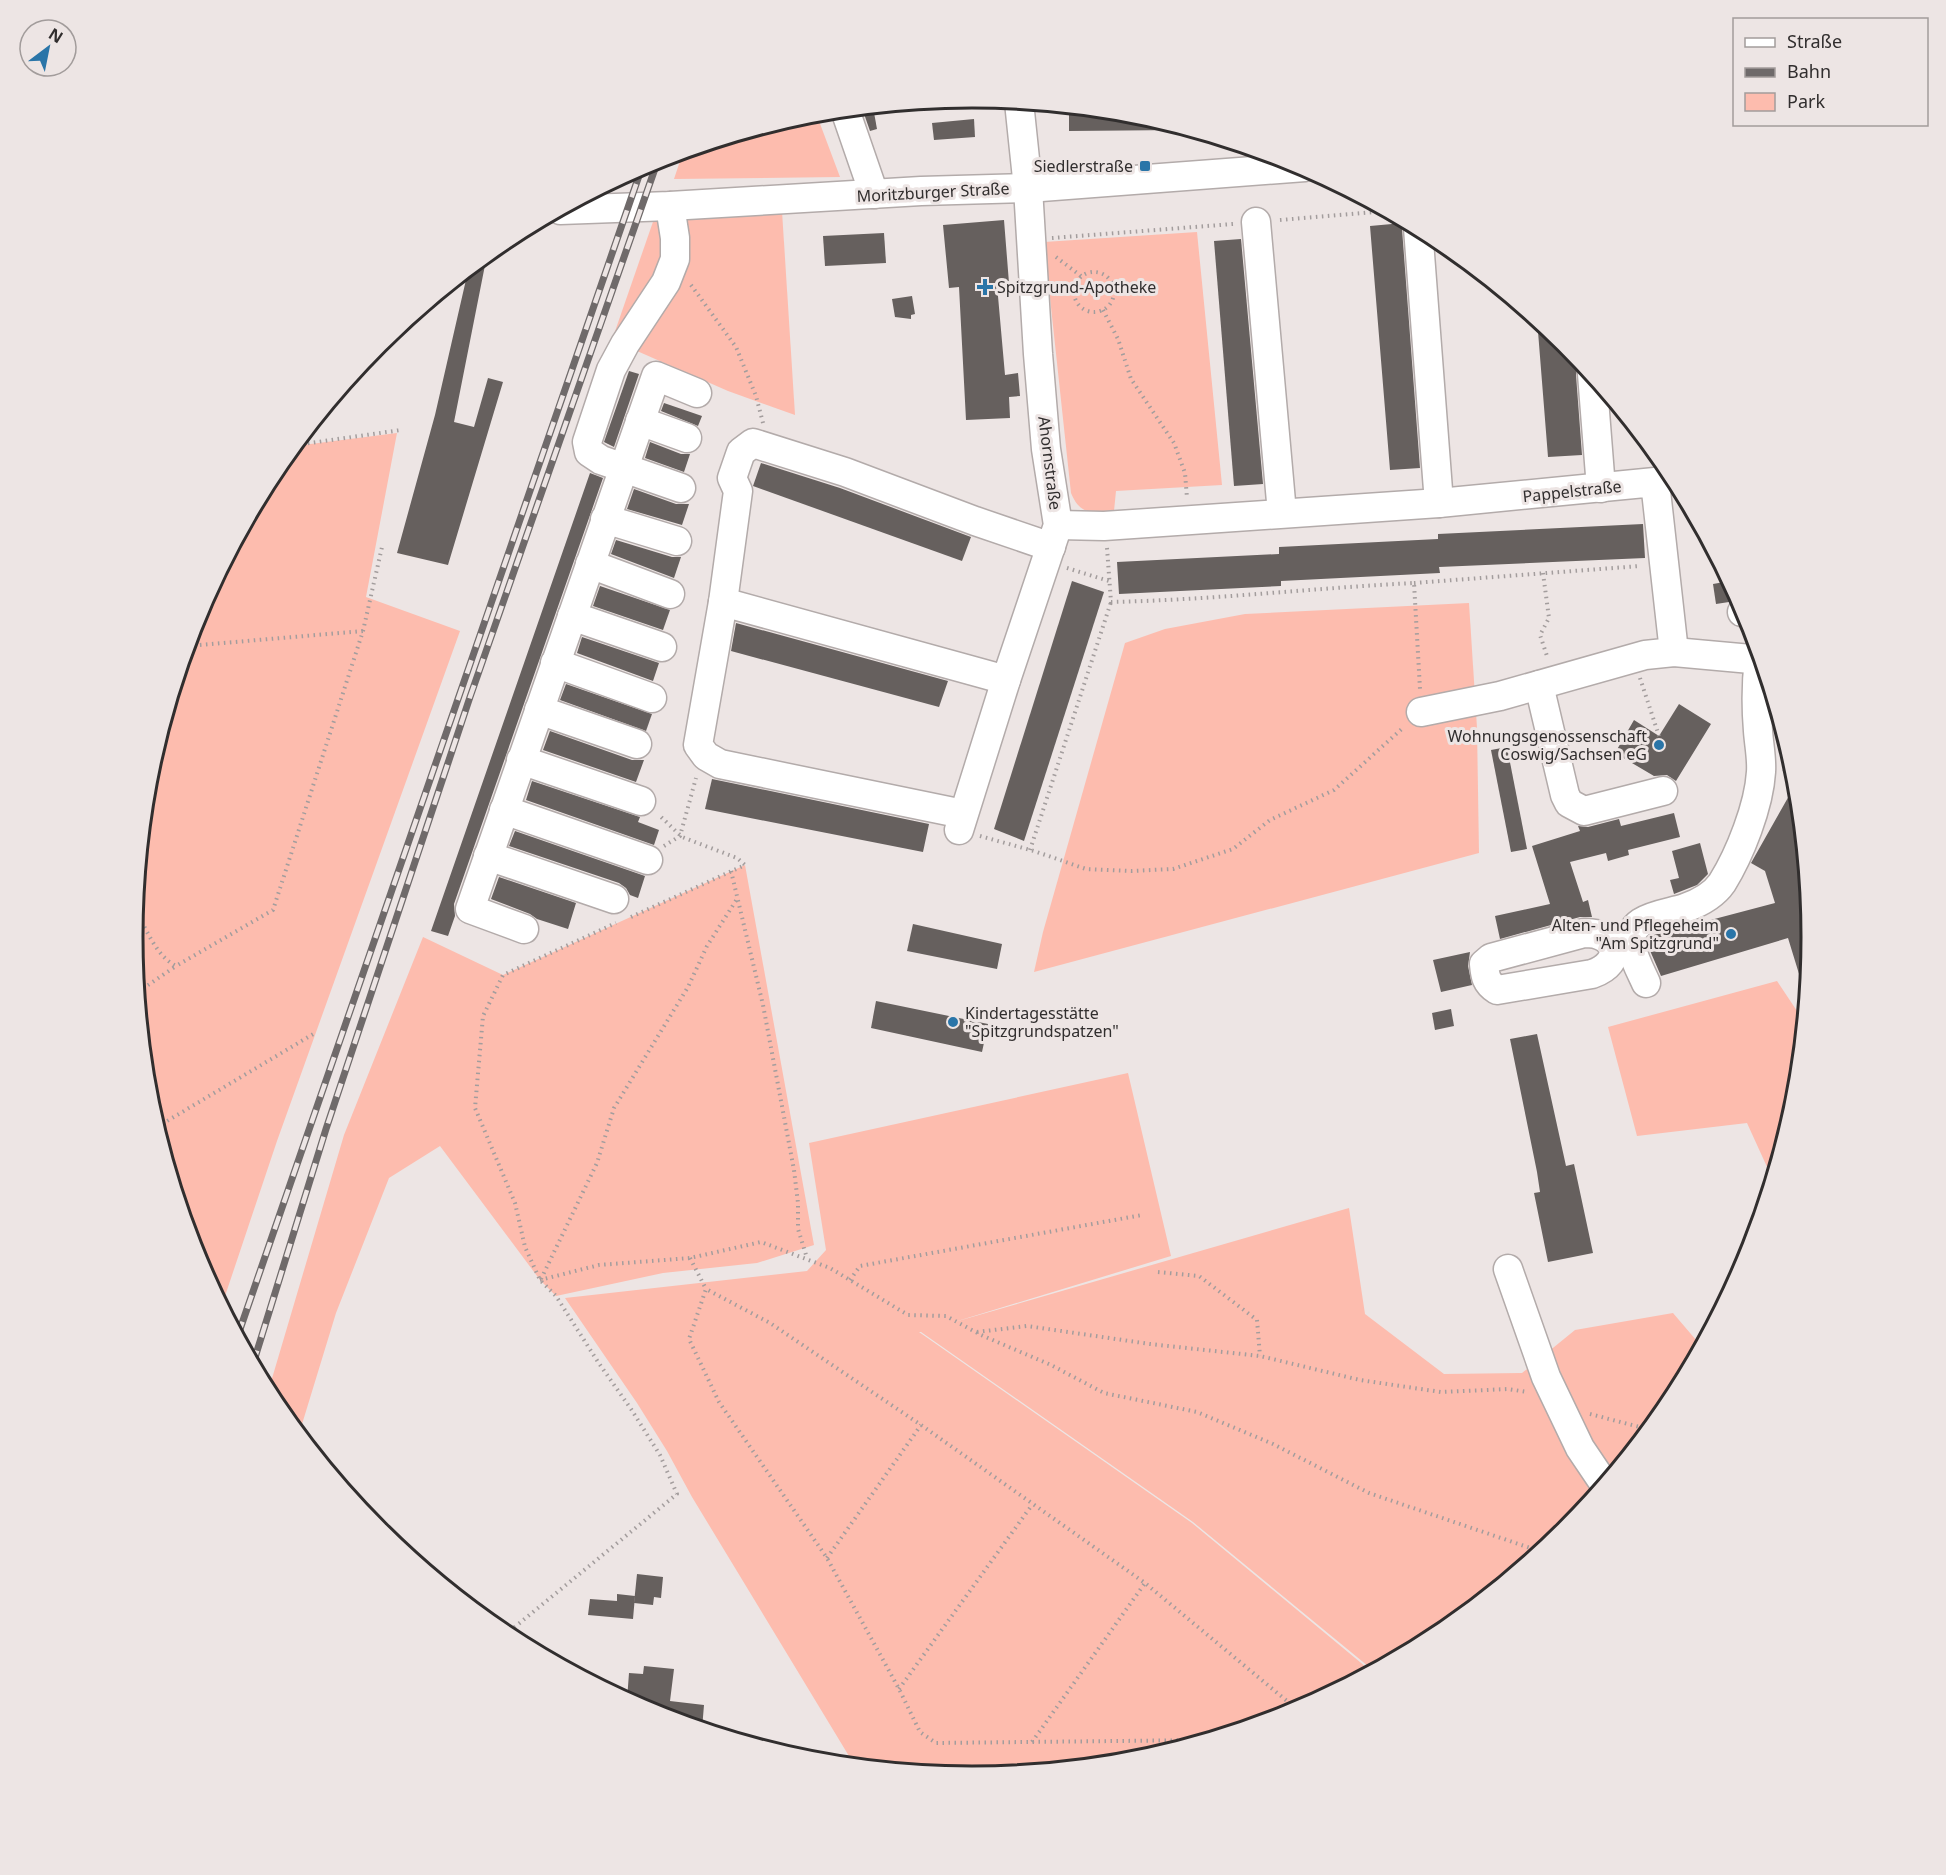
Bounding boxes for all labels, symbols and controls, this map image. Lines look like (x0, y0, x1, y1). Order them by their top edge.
north arrow (18, 18, 78, 78)
legend (1733, 18, 1928, 126)
text: N (45, 23, 67, 48)
text: Straße (1787, 29, 1842, 53)
text: Bahn (1787, 59, 1831, 83)
text: Park (1787, 89, 1825, 113)
place label: Siedlerstraße (1034, 155, 1133, 177)
marker: Siedlerstraße (1138, 159, 1152, 173)
street label: Moritzburger Straße (856, 177, 1010, 207)
place label: Spitzgrund-Apotheke (997, 276, 1156, 298)
marker: Spitzgrund-Apotheke (978, 280, 992, 294)
street label: Ahornstraße (1033, 415, 1067, 511)
street label: Pappelstraße (1521, 475, 1623, 507)
place label: Wohnungsgenossenschaft Coswig/Sachsen eG (1448, 725, 1647, 765)
marker: Wohnungsgenossenschaft Coswig/Sachsen eG (1652, 738, 1666, 752)
place label: Alten- und Pflegeheim "Am Spitzgrund" (1552, 914, 1719, 954)
marker: Alten- und Pflegeheim "Am Spitzgrund" (1724, 927, 1738, 941)
place label: Kindertagesstätte "Spitzgrundspatzen" (965, 1002, 1119, 1042)
marker: Kindertagesstätte "Spitzgrundspatzen" (946, 1015, 960, 1029)

